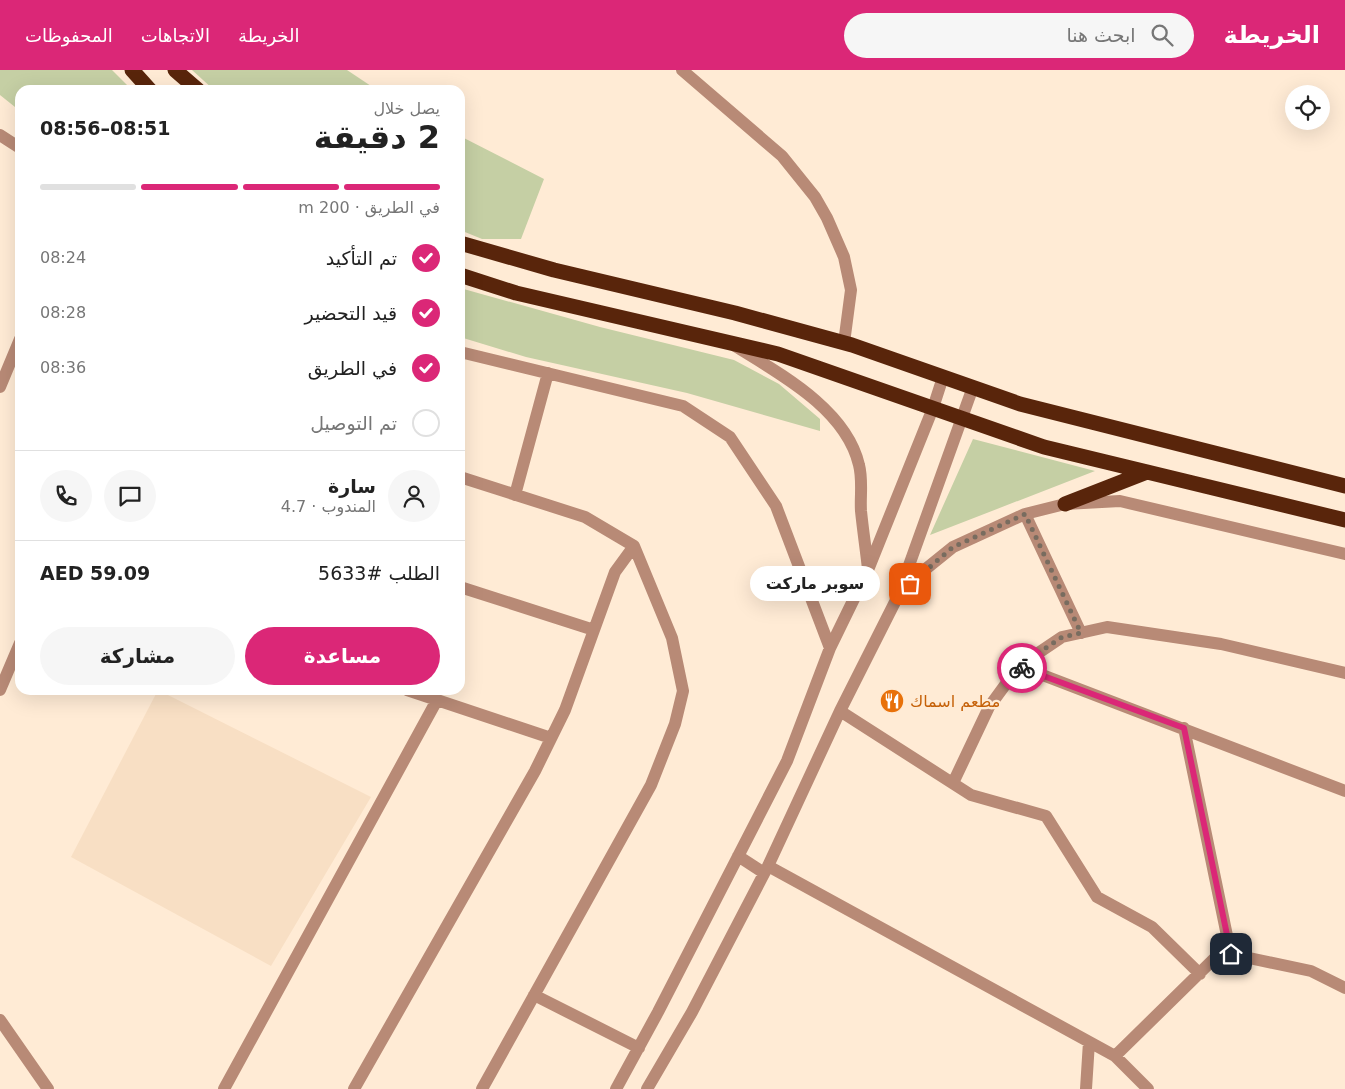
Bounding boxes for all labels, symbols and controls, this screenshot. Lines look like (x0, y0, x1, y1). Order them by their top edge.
search box (844, 13, 1194, 58)
icon: search (1148, 21, 1176, 49)
text: الخريطة (1224, 21, 1320, 49)
text: ابحث هنا (1067, 24, 1136, 46)
text: المحفوظات (25, 25, 113, 46)
text: الاتجاهات (141, 25, 210, 46)
text: الخريطة (238, 25, 299, 46)
map controls (1285, 85, 1330, 130)
button: locate (1285, 85, 1330, 130)
text: يصل خلال (373, 99, 440, 118)
text: 08:51–08:56 (40, 117, 170, 139)
text: 2 دقيقة (314, 118, 440, 156)
text: في الطريق · 200 m (298, 198, 440, 217)
icon: check (412, 244, 440, 272)
text: تم التأكيد (326, 247, 397, 269)
text: 08:24 (40, 248, 86, 267)
icon: check (412, 299, 440, 327)
text: قيد التحضير (304, 302, 397, 324)
text: 08:28 (40, 303, 86, 322)
icon: check (412, 354, 440, 382)
text: في الطريق (308, 357, 397, 379)
text: 08:36 (40, 358, 86, 377)
text: تم التوصيل (310, 412, 397, 434)
button: phone (40, 470, 92, 522)
button: chat (104, 470, 156, 522)
button: person (388, 470, 440, 522)
text: سارة (328, 475, 376, 497)
text: المندوب · 4.7 (281, 497, 376, 516)
text: AED 59.09 (40, 562, 150, 584)
text: الطلب #5633 (318, 562, 440, 584)
pin (889, 563, 931, 605)
callout: سوبر ماركت (750, 566, 880, 602)
icon: bag (896, 570, 924, 598)
text: سوبر ماركت (766, 574, 864, 593)
button: مشاركة (40, 627, 235, 685)
button: مساعدة (245, 627, 440, 685)
courier (997, 643, 1047, 693)
icon: bike (1008, 654, 1036, 682)
restaurant icon: مطعم اسماك (879, 688, 905, 714)
place label: مطعم اسماك (910, 692, 1000, 711)
pin (1210, 933, 1252, 975)
icon: home (1217, 940, 1245, 968)

